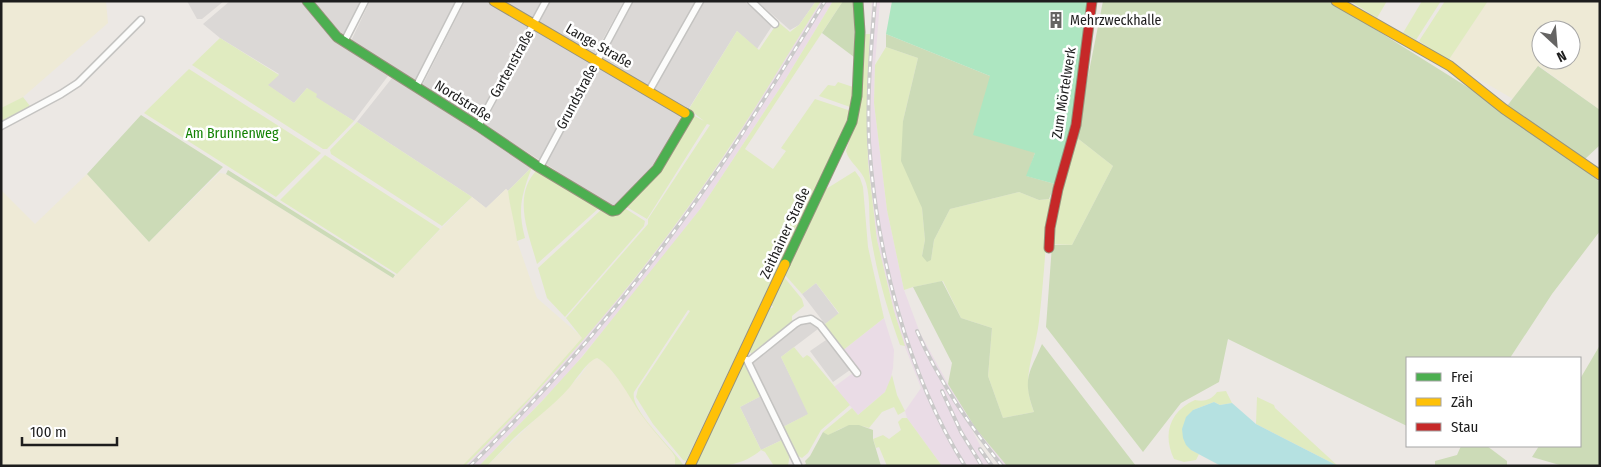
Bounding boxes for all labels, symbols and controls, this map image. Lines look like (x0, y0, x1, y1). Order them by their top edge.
building icon: Mehrzweckhalle (1046, 10, 1066, 30)
place label: Mehrzweckhalle (1070, 12, 1162, 29)
street label: Lange Straße (563, 20, 635, 72)
north arrow (1531, 20, 1581, 70)
street label: Gartenstraße (486, 27, 538, 101)
street label: Zum Mörtelwerk (1048, 46, 1080, 140)
text: N (1554, 47, 1569, 66)
street label: Grundstraße (553, 61, 601, 133)
street label: Nordstraße (431, 77, 495, 125)
park label: Am Brunnenweg (185, 125, 279, 142)
street label: Zeithainer Straße (756, 185, 814, 281)
legend (1406, 357, 1581, 447)
text: Frei (1451, 368, 1473, 386)
text: Zäh (1451, 393, 1473, 411)
scale bar (22, 414, 118, 446)
text: Stau (1451, 418, 1478, 436)
text: 100 m (30, 423, 67, 441)

